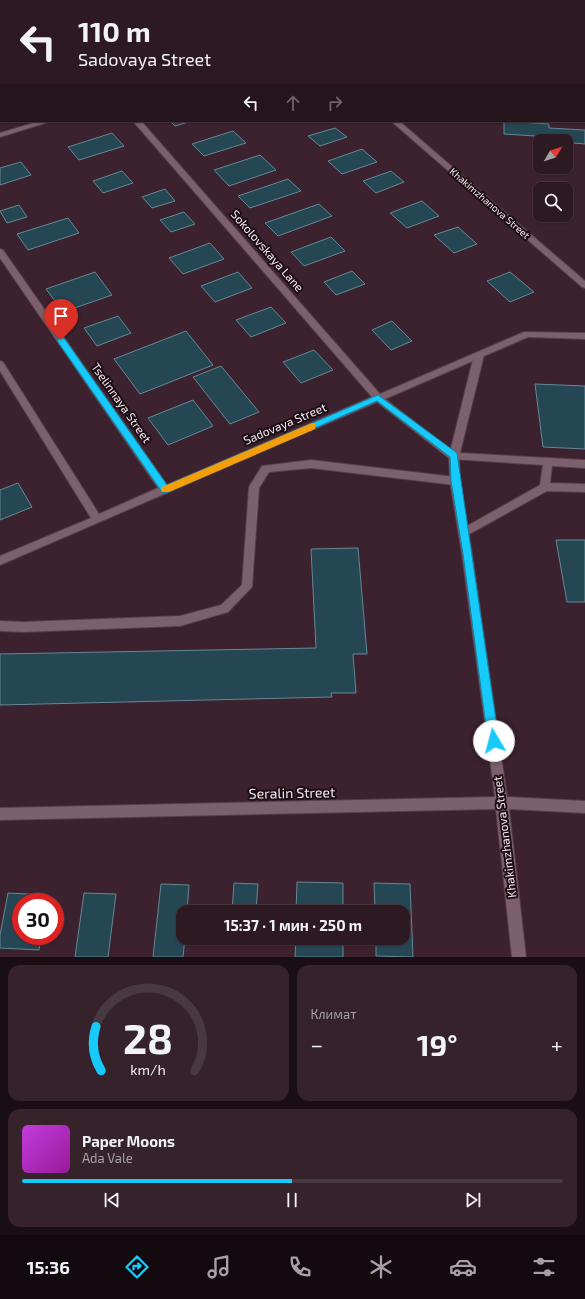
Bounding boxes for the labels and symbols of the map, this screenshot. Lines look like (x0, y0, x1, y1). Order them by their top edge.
north arrow (533, 134, 573, 174)
street label: Khakimzhanova Street (448, 165, 533, 241)
street label: Sokolovskaya Lane (229, 207, 307, 294)
pin (44, 299, 78, 340)
street label: Tselinnaya Street (89, 360, 155, 445)
street label: Sadovaya Street (241, 399, 329, 447)
position arrow (473, 720, 515, 762)
street label: Khakimzhanova Street (490, 775, 518, 899)
street label: Seralin Street (249, 783, 335, 802)
speed limit sign: 30 (12, 893, 64, 945)

